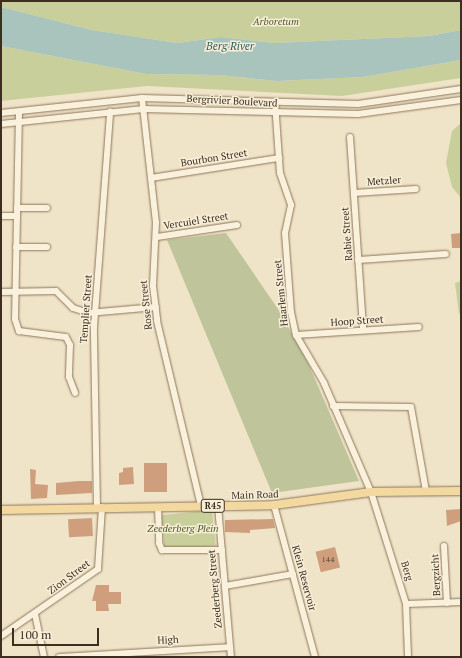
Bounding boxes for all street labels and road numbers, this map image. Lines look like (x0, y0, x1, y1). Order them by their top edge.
street label: Bergrivier Boulevard (186, 93, 278, 109)
street label: Bourbon Street (180, 147, 248, 169)
street label: Metzler (367, 174, 401, 188)
street label: Rabie Street (339, 207, 355, 261)
street label: Vercuiel Street (163, 210, 229, 232)
street label: Haarlem Street (272, 259, 290, 327)
street label: Templier Street (78, 274, 94, 344)
street label: Rose Street (137, 279, 155, 331)
street label: Hoop Street (330, 313, 384, 329)
street label: Main Road (231, 488, 279, 502)
road number: R45 (200, 499, 226, 513)
street label: Klein Reservoir (289, 544, 319, 612)
street label: Zeederberg Street (206, 549, 224, 629)
street label: Bergzicht (429, 554, 443, 596)
street label: Zion Street (46, 557, 92, 597)
street label: Berg (398, 560, 416, 582)
street label: High (157, 633, 179, 647)

